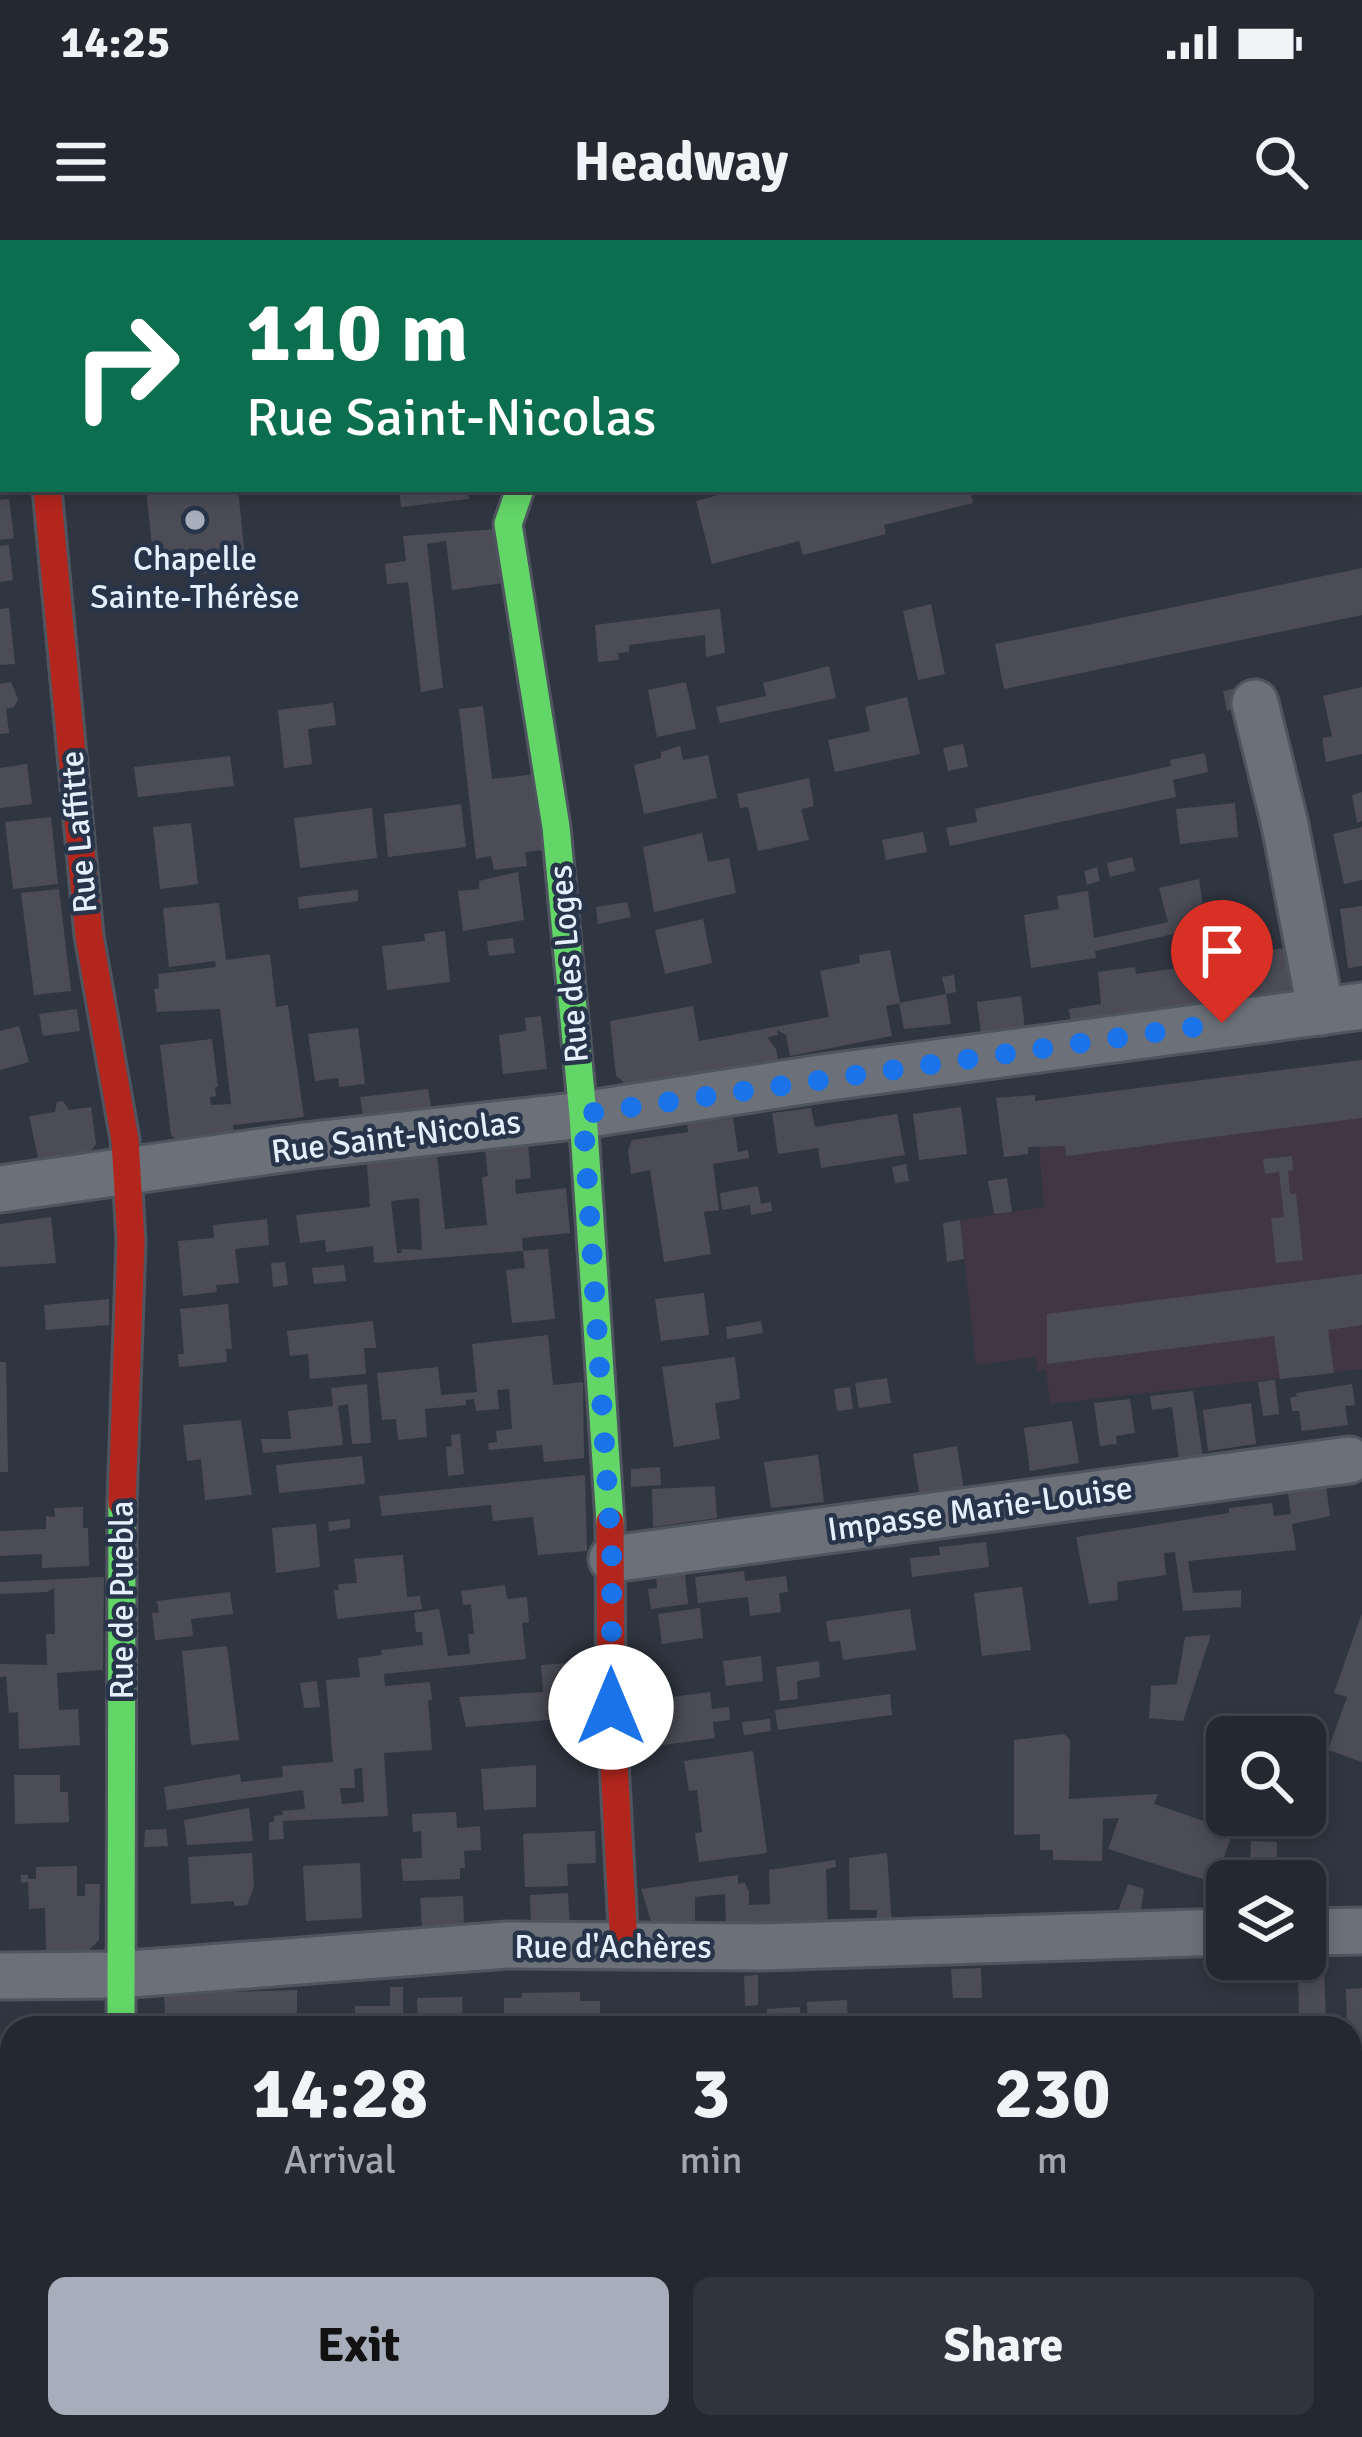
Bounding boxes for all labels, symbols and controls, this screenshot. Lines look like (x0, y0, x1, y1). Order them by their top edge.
text: 14:25 (60, 15, 170, 70)
icon: menu (48, 129, 114, 195)
text: Headway (574, 129, 788, 196)
icon: search (1248, 129, 1314, 195)
text: 110 m (246, 281, 468, 385)
icon: right (48, 288, 204, 444)
text: Rue Saint-Nicolas (246, 384, 656, 451)
marker: Chapelle Sainte-Thérèse (182, 507, 208, 533)
place label: Chapelle Sainte-Thérèse (90, 539, 300, 618)
street label: Rue Laffitte (51, 749, 107, 915)
street label: Rue des Loges (540, 863, 598, 1065)
pin (1171, 900, 1273, 1023)
icon: arrive (1189, 918, 1255, 984)
street label: Rue Saint-Nicolas (269, 1101, 523, 1173)
street label: Impasse Marie-Louise (825, 1467, 1135, 1551)
street label: Rue de Puebla (102, 1501, 143, 1699)
position arrow (548, 1644, 674, 1770)
map controls (1206, 1716, 1326, 1980)
button: search (1206, 1716, 1326, 1836)
button: layers (1206, 1860, 1326, 1980)
street label: Rue d'Achères (514, 1927, 712, 1968)
text: 14:28 (251, 2049, 428, 2138)
text: 3 (692, 2049, 730, 2138)
text: 230 (994, 2049, 1111, 2138)
text: Arrival (284, 2136, 396, 2184)
text: min (680, 2136, 743, 2184)
text: m (1037, 2136, 1068, 2184)
button: Exit (48, 2277, 669, 2415)
button: Share (693, 2277, 1314, 2415)

